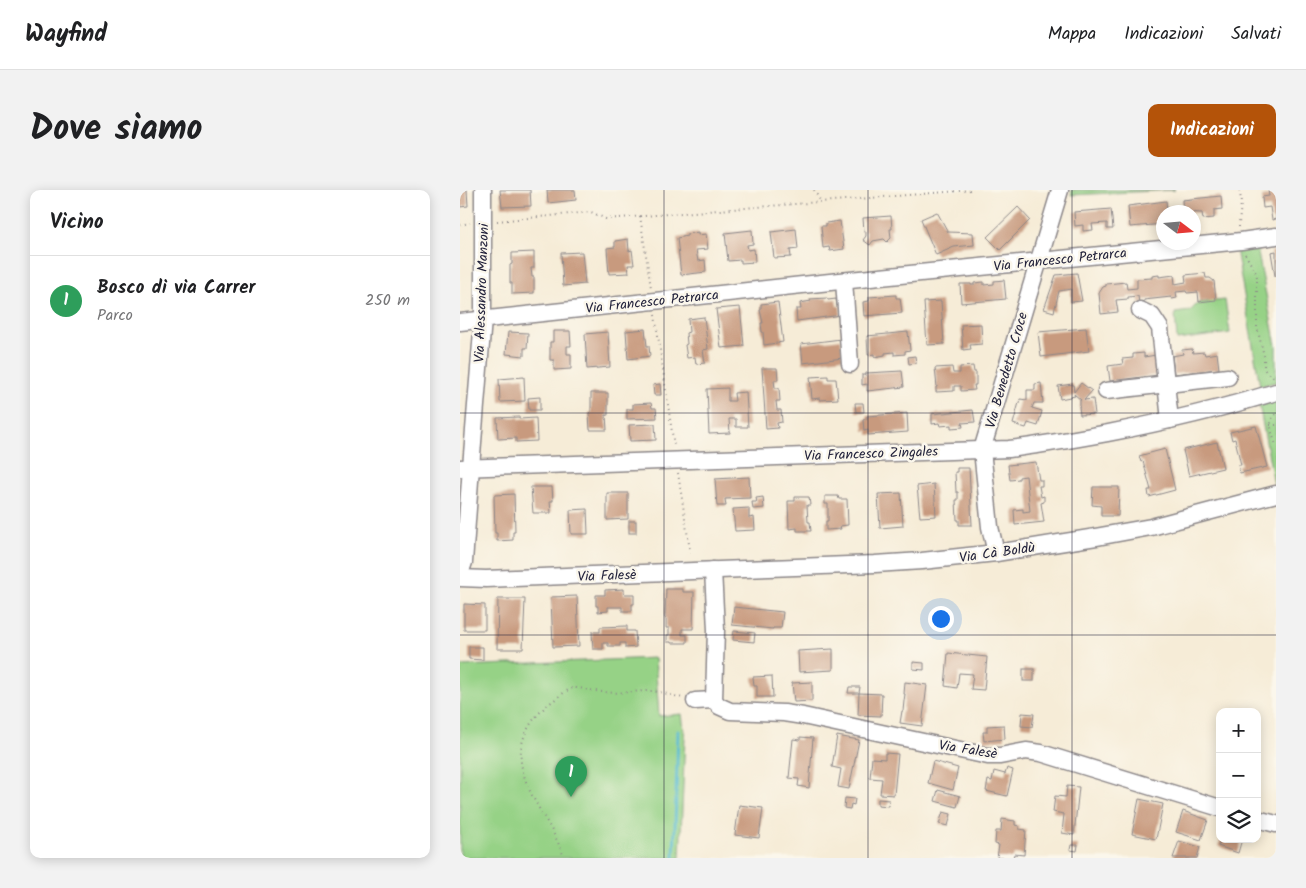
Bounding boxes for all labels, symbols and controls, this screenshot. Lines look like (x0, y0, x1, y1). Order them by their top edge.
text: Wayfind (25, 15, 107, 54)
text: Mappa (1048, 20, 1096, 49)
text: Indicazioni (1124, 20, 1203, 49)
text: Salvati (1231, 20, 1281, 49)
text: Dove siamo (30, 102, 203, 158)
button: Indicazioni (1148, 104, 1276, 157)
north arrow (1156, 205, 1201, 250)
text: Vicino (50, 206, 104, 239)
street label: Via Alessandro Manzoni (469, 222, 495, 363)
street label: Via Francesco Petrarca (993, 242, 1128, 278)
text: Bosco di via Carrer (97, 273, 255, 303)
street label: Via Francesco Petrarca (585, 284, 720, 320)
text: 1 (64, 288, 68, 313)
text: 250 m (365, 288, 410, 313)
text: Parco (97, 303, 133, 328)
street label: Via Benedetto Croce (980, 309, 1034, 431)
street label: Via Francesco Zingales (804, 441, 938, 467)
street label: Via Cà Boldù (958, 537, 1037, 569)
street label: Via Falesè (577, 564, 637, 588)
your location (928, 606, 954, 632)
map controls (1216, 708, 1261, 843)
button: + (1216, 708, 1261, 753)
street label: Via Falesè (937, 735, 999, 765)
button: − (1216, 753, 1261, 798)
pin: 1 (555, 756, 587, 797)
button: layers (1216, 798, 1261, 843)

